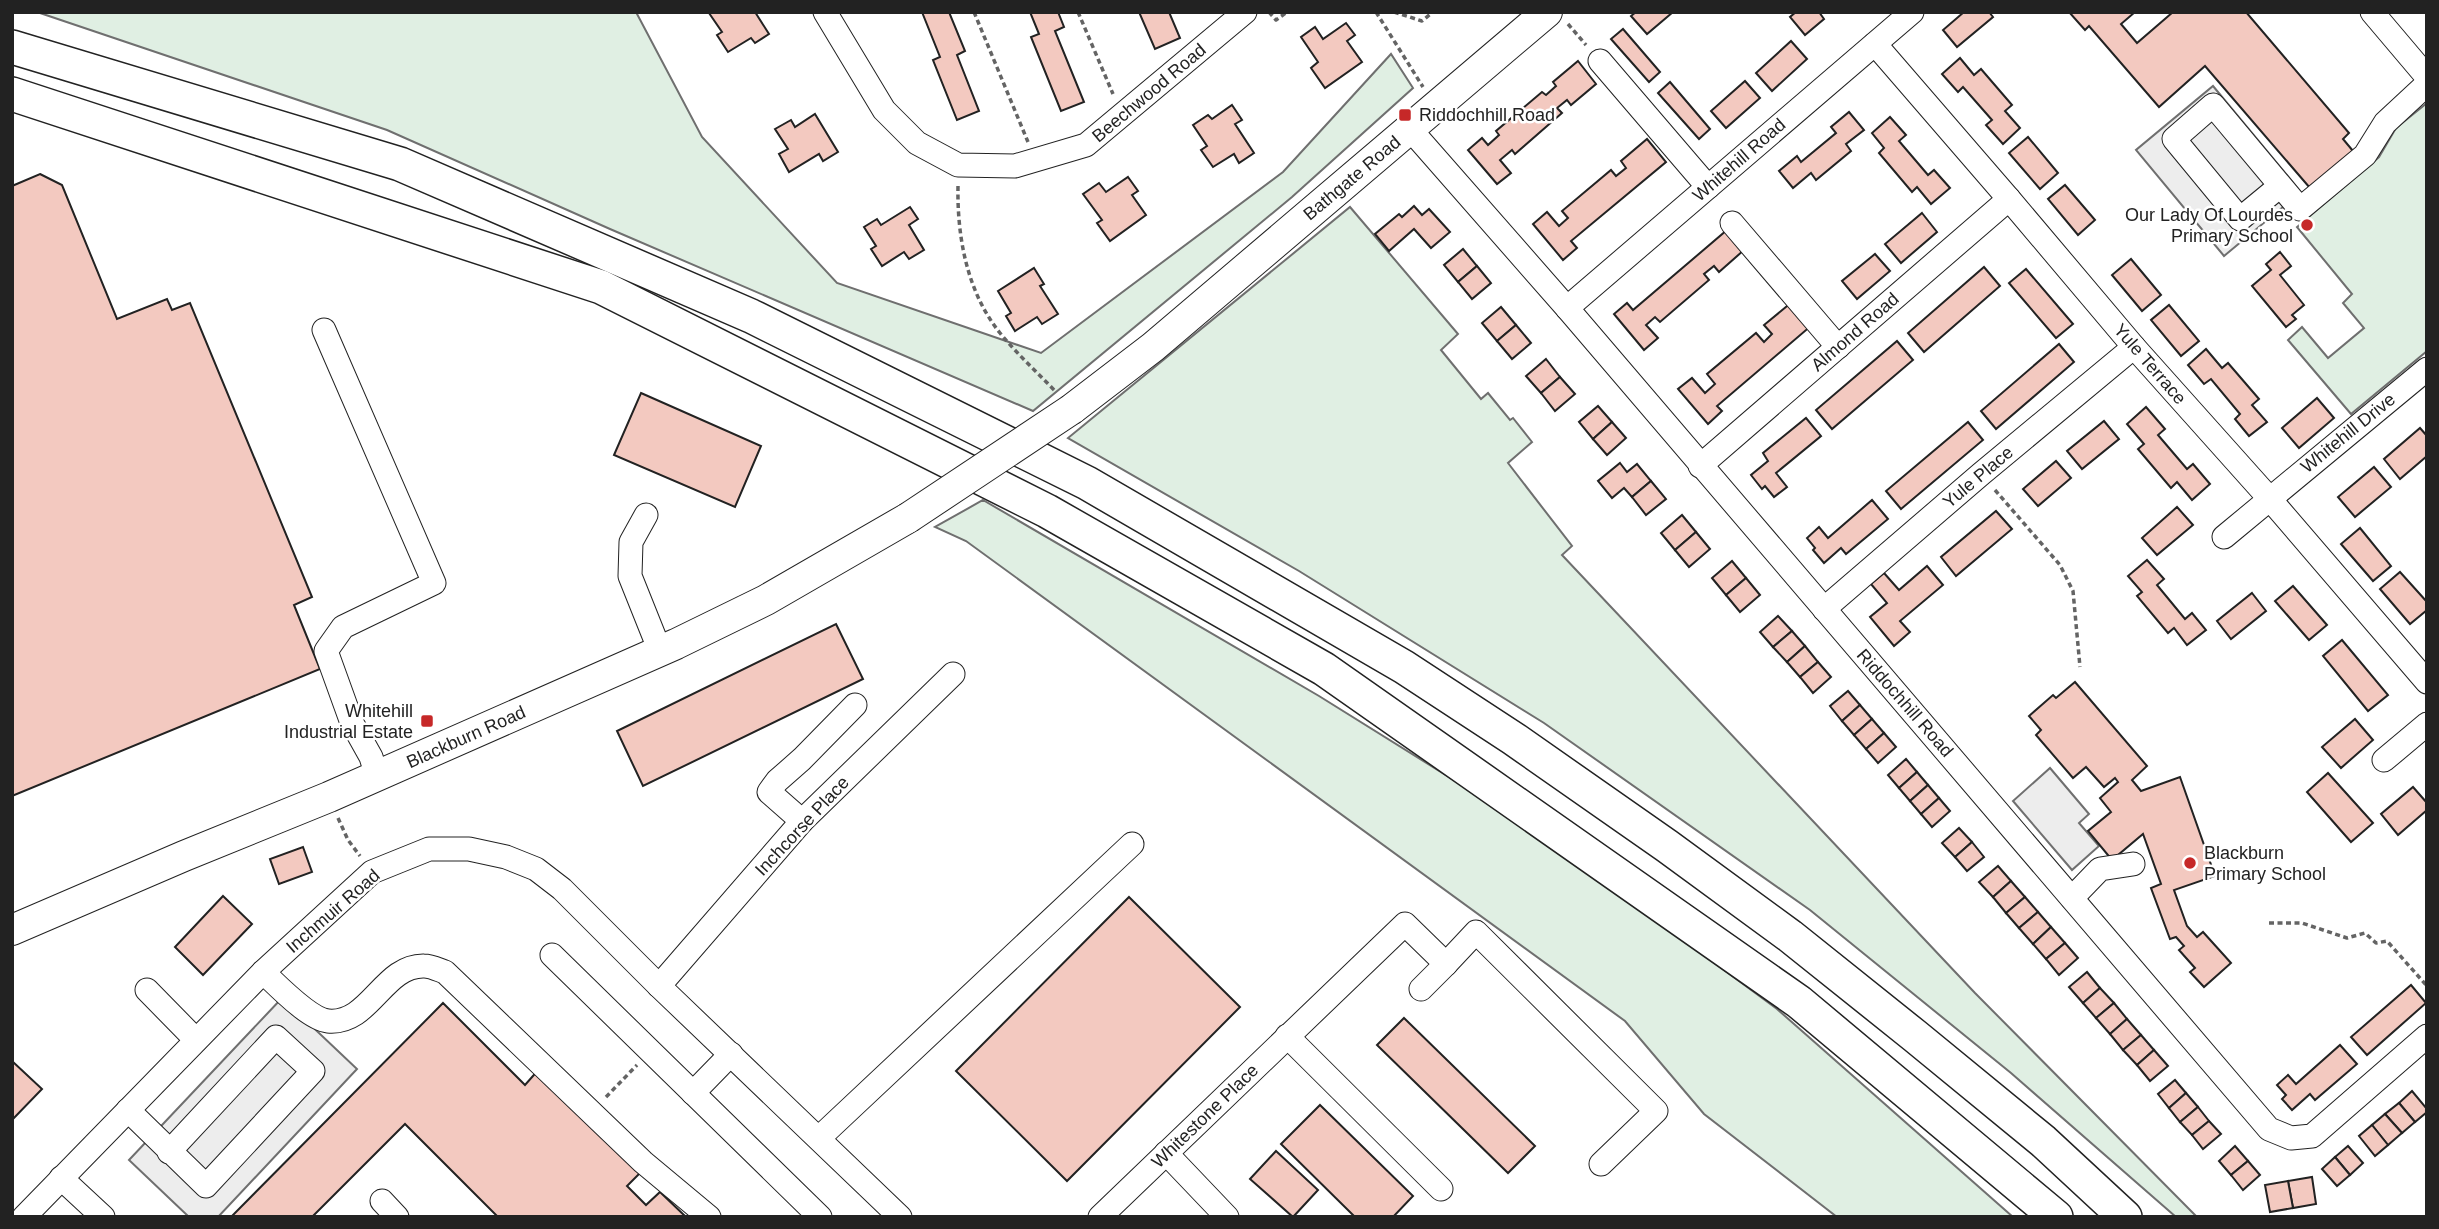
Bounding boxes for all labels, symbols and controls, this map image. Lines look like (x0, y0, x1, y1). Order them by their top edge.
street label: Beechwood Road (1088, 40, 1210, 146)
place label: Riddochhill Road (1419, 105, 1555, 125)
marker: Riddochhill Road (1397, 107, 1413, 123)
street label: Whitehill Road (1689, 114, 1789, 206)
street label: Bathgate Road (1300, 132, 1404, 224)
place label: Our Lady Of Lourdes Primary School (2125, 205, 2293, 246)
marker: Our Lady Of Lourdes Primary School (2299, 217, 2315, 233)
street label: Almond Road (1807, 289, 1903, 375)
street label: Yule Terrace (2110, 320, 2190, 408)
street label: Whitehill Drive (2297, 389, 2399, 477)
street label: Yule Place (1939, 442, 2017, 512)
street label: Riddochhill Road (1853, 645, 1957, 761)
place label: Whitehill Industrial Estate (284, 701, 413, 742)
street label: Blackburn Road (403, 702, 529, 772)
marker: Whitehill Industrial Estate (419, 713, 435, 729)
street label: Inchcorse Place (751, 772, 853, 880)
place label: Blackburn Primary School (2204, 843, 2326, 884)
marker: Blackburn Primary School (2182, 855, 2198, 871)
street label: Inchmuir Road (282, 865, 384, 957)
street label: Whitestone Place (1148, 1060, 1262, 1172)

